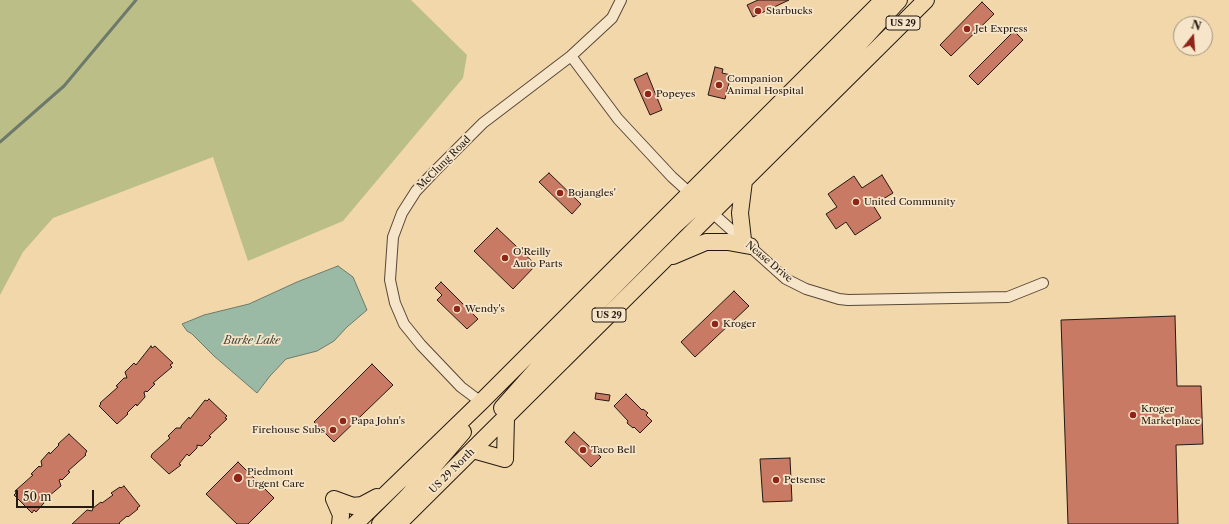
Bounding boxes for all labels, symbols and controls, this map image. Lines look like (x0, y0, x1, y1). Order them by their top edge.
place label: Starbucks (766, 5, 813, 17)
marker: Starbucks (753, 6, 763, 16)
road number: US 29 (886, 16, 920, 30)
north arrow (1173, 16, 1213, 56)
text: N (1190, 17, 1203, 34)
place label: Jet Express (975, 23, 1027, 35)
marker: Jet Express (962, 24, 972, 34)
place label: Companion Animal Hospital (727, 73, 804, 96)
marker: Companion Animal Hospital (714, 80, 724, 90)
place label: Popeyes (656, 88, 695, 100)
marker: Popeyes (643, 89, 653, 99)
street label: McClung Road (415, 134, 473, 192)
place label: Bojangles' (568, 187, 616, 199)
marker: Bojangles' (555, 188, 565, 198)
place label: United Community (864, 196, 956, 208)
marker: United Community (851, 197, 861, 207)
street label: Nease Drive (743, 239, 795, 285)
place label: O'Reilly Auto Parts (513, 246, 563, 270)
marker: O'Reilly Auto Parts (500, 253, 510, 263)
place label: Wendy's (465, 303, 505, 315)
marker: Wendy's (452, 304, 462, 314)
road number: US 29 (592, 308, 626, 322)
place label: Kroger (723, 318, 756, 330)
marker: Kroger (710, 319, 720, 329)
water label: Burke Lake (224, 334, 280, 348)
place label: Kroger Marketplace (1141, 403, 1200, 426)
marker: Kroger Marketplace (1128, 410, 1138, 420)
place label: Papa John's (351, 415, 405, 427)
marker: Papa John's (338, 416, 348, 426)
place label: Firehouse Subs (252, 424, 325, 436)
marker: Firehouse Subs (328, 425, 338, 435)
place label: Taco Bell (591, 444, 635, 456)
marker: Taco Bell (578, 445, 588, 455)
street label: US 29 North (427, 446, 477, 496)
place label: Piedmont Urgent Care (247, 466, 305, 490)
marker: Piedmont Urgent Care (232, 472, 244, 484)
place label: Petsense (784, 474, 826, 486)
marker: Petsense (771, 475, 781, 485)
scale bar (18, 482, 96, 508)
text: 50 m (23, 489, 52, 504)

